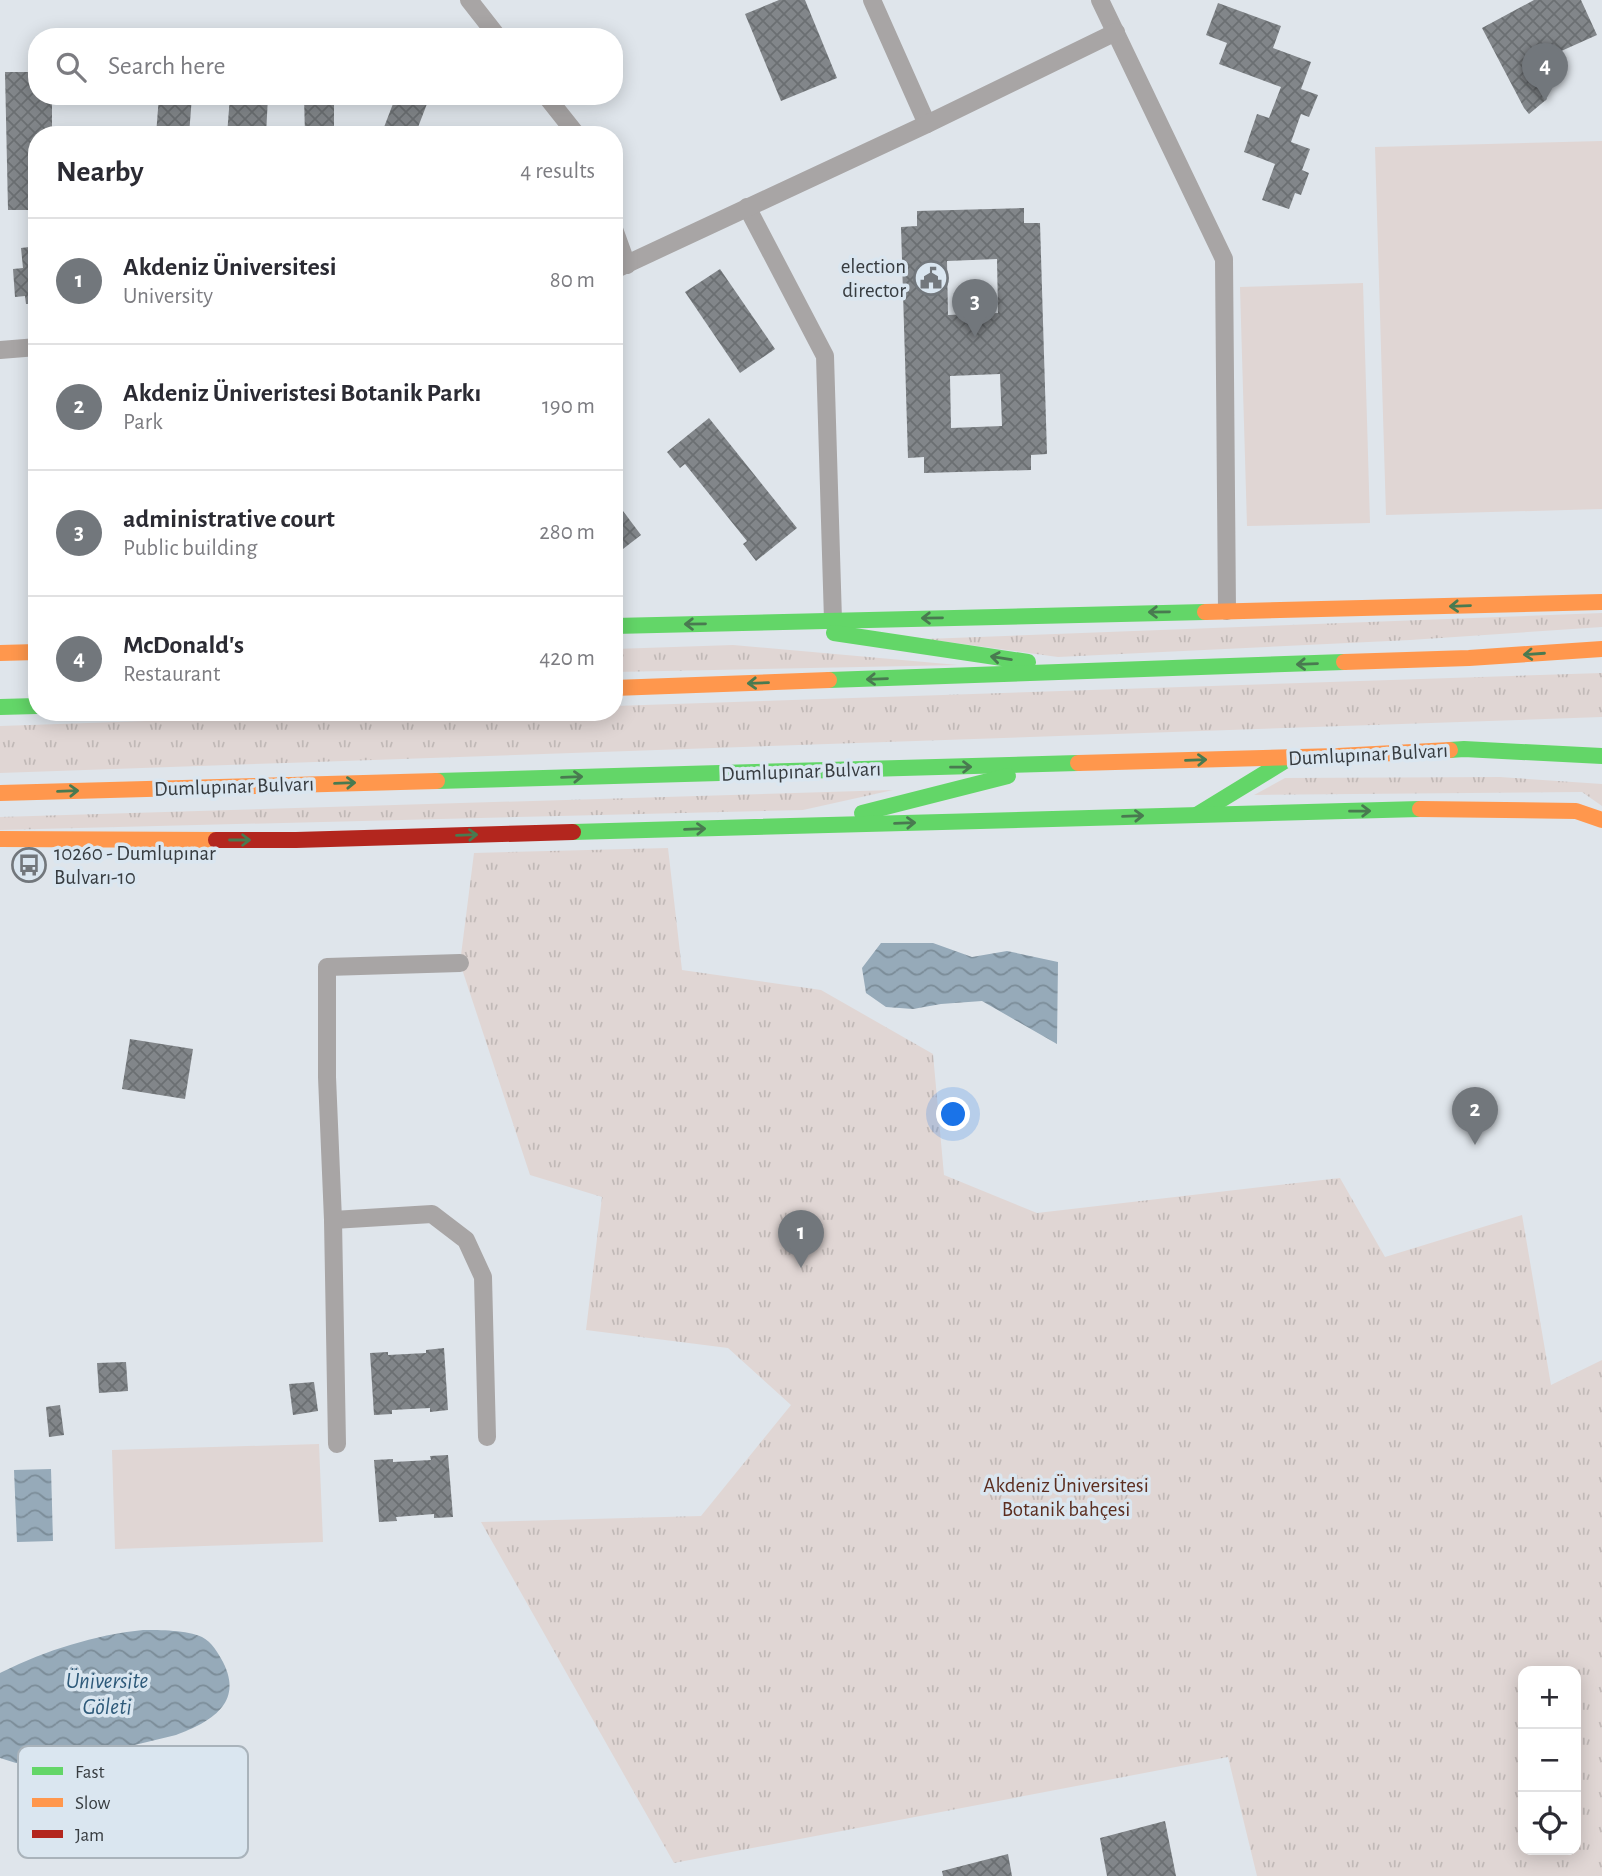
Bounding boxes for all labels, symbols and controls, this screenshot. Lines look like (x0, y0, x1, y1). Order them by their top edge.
search box (28, 28, 623, 105)
pin: 4 (1522, 43, 1568, 101)
icon: search (52, 48, 90, 86)
text: Search here (108, 53, 226, 79)
text: Nearby (56, 157, 144, 187)
text: 4 results (520, 160, 595, 183)
text: Akdeniz Üniversitesi (123, 254, 336, 280)
place label: election director (841, 256, 906, 301)
public building icon: election director (912, 259, 950, 297)
text: 1 (75, 269, 83, 292)
text: 80 m (550, 269, 595, 292)
pin: 3 (952, 279, 998, 337)
text: University (123, 285, 213, 308)
text: Akdeniz Üniveristesi Botanik Parkı (123, 380, 481, 406)
text: 2 (74, 395, 84, 418)
text: 190 m (542, 395, 595, 418)
text: Park (123, 411, 163, 434)
text: administrative court (123, 506, 335, 532)
text: 3 (74, 521, 84, 544)
text: 280 m (539, 521, 595, 544)
text: Public building (123, 537, 257, 560)
one-way arrow (1449, 600, 1472, 613)
one-way arrow (1148, 606, 1171, 619)
one-way arrow (920, 611, 943, 625)
one-way arrow (683, 617, 706, 631)
text: McDonald's (123, 632, 244, 658)
text: 4 (73, 647, 85, 670)
text: 420 m (539, 647, 595, 670)
one-way arrow (1523, 647, 1546, 660)
one-way arrow (990, 651, 1013, 664)
one-way arrow (1295, 657, 1318, 670)
text: Restaurant (123, 663, 220, 686)
one-way arrow (866, 673, 889, 686)
one-way arrow (747, 677, 770, 690)
street label: Dumlupınar Bulvarı (1288, 740, 1449, 769)
one-way arrow (1184, 753, 1207, 767)
street label: Dumlupınar Bulvarı (721, 758, 881, 785)
one-way arrow (949, 760, 972, 773)
one-way arrow (560, 770, 583, 784)
street label: Dumlupınar Bulvarı (154, 773, 314, 800)
one-way arrow (333, 777, 356, 790)
one-way arrow (56, 784, 79, 797)
one-way arrow (1348, 804, 1371, 817)
one-way arrow (1121, 810, 1144, 823)
one-way arrow (893, 816, 916, 829)
one-way arrow (683, 822, 706, 835)
one-way arrow (455, 829, 478, 842)
one-way arrow (228, 833, 251, 847)
place label: 10260 - Dumlupınar Bulvarı-10 (54, 843, 216, 888)
bus stop icon: 10260 - Dumlupınar Bulvarı-10 (10, 846, 48, 884)
pin: 2 (1452, 1087, 1498, 1145)
your location (936, 1097, 970, 1131)
pin: 1 (778, 1210, 824, 1268)
park label: Akdeniz Üniversitesi Botanik bahçesi (983, 1474, 1149, 1520)
map controls (1518, 1666, 1581, 1855)
button: + (1518, 1666, 1581, 1729)
water label: Üniversite Göleti (66, 1668, 149, 1719)
button: − (1518, 1729, 1581, 1792)
legend (18, 1746, 248, 1858)
text: Fast (75, 1763, 105, 1782)
button: locate (1518, 1792, 1581, 1855)
text: Slow (75, 1794, 111, 1813)
text: Jam (75, 1826, 104, 1845)

